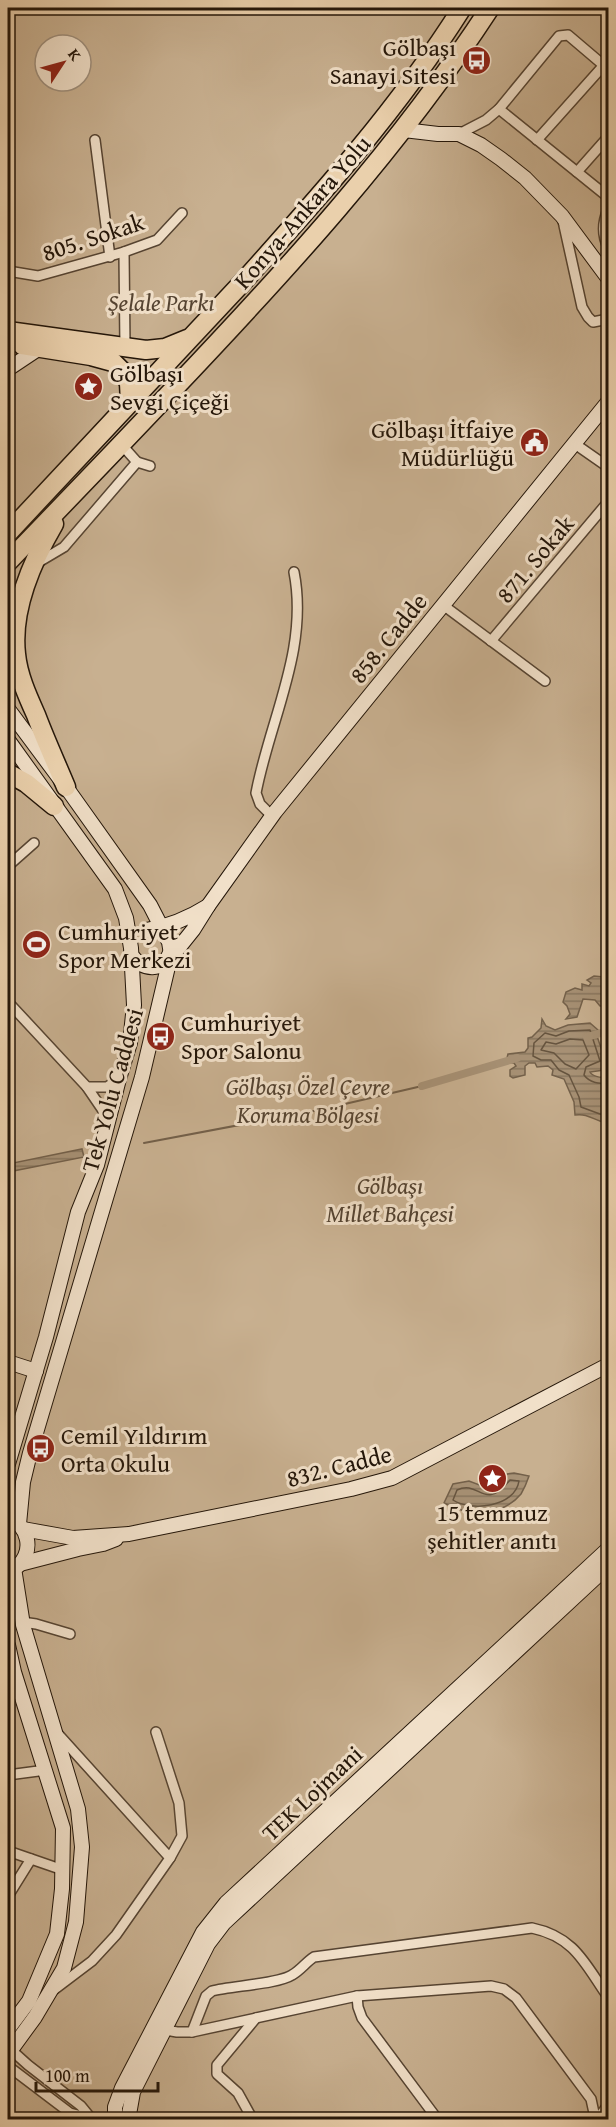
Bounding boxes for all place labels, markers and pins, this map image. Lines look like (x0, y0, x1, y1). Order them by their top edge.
place label: Gölbaşı Sanayi Sitesi (330, 30, 456, 93)
bus stop icon: Gölbaşı Sanayi Sitesi (461, 45, 493, 77)
place label: Gölbaşı Sevgi Çiçeği (110, 356, 230, 419)
place icon: Gölbaşı Sevgi Çiçeği (73, 371, 105, 403)
place label: Gölbaşı İtfaiye Müdürlüğü (371, 412, 514, 475)
public building icon: Gölbaşı İtfaiye Müdürlüğü (519, 427, 551, 459)
place label: Cumhuriyet Spor Merkezi (58, 914, 191, 977)
sports icon: Cumhuriyet Spor Merkezi (21, 929, 53, 961)
place label: Cumhuriyet Spor Salonu (181, 1005, 302, 1068)
bus stop icon: Cumhuriyet Spor Salonu (144, 1020, 176, 1052)
place label: Cemil Yıldırım Orta Okulu (61, 1418, 208, 1481)
bus stop icon: Cemil Yıldırım Orta Okulu (24, 1433, 56, 1465)
place icon: 15 temmuz şehitler anıtı (476, 1463, 508, 1495)
place label: 15 temmuz şehitler anıtı (427, 1495, 557, 1558)

